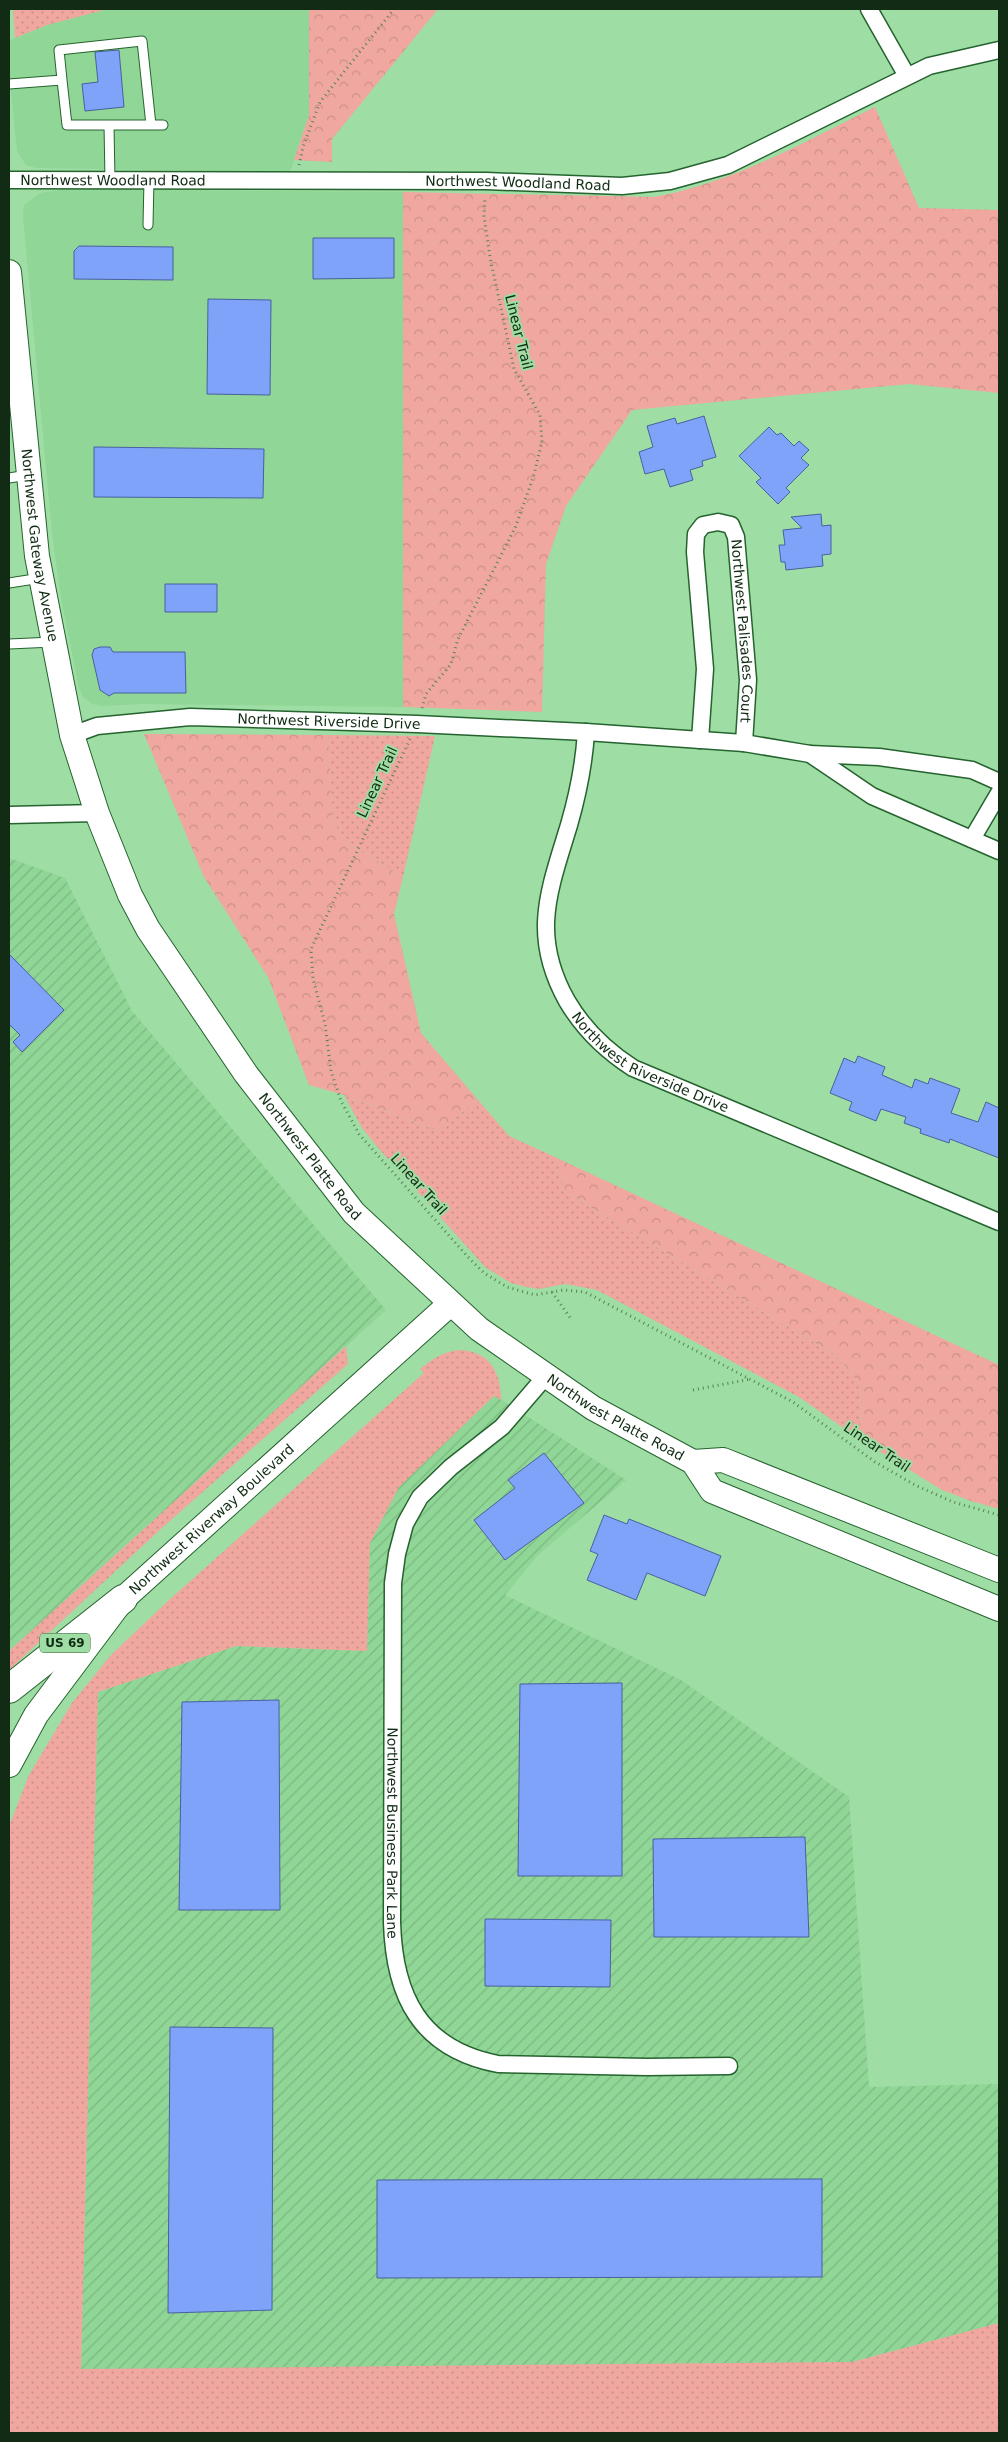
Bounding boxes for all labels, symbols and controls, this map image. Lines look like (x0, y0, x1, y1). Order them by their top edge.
street label: Northwest Woodland Road (20, 172, 206, 188)
street label: Northwest Woodland Road (425, 173, 611, 194)
street label: Linear Trail (502, 293, 536, 371)
street label: Northwest Gateway Avenue (18, 448, 62, 643)
street label: Northwest Palisades Court (728, 538, 756, 724)
street label: Northwest Riverside Drive (237, 710, 421, 732)
street label: Linear Trail (354, 744, 400, 820)
street label: Northwest Riverside Drive (568, 1009, 731, 1115)
street label: Northwest Platte Road (256, 1090, 364, 1223)
street label: Linear Trail (387, 1150, 451, 1218)
street label: Northwest Platte Road (544, 1371, 687, 1464)
street label: Linear Trail (841, 1419, 913, 1475)
street label: Northwest Riverway Boulevard (126, 1441, 297, 1598)
road number: US 69 (40, 1634, 90, 1652)
street label: Northwest Business Park Lane (384, 1727, 401, 1939)

